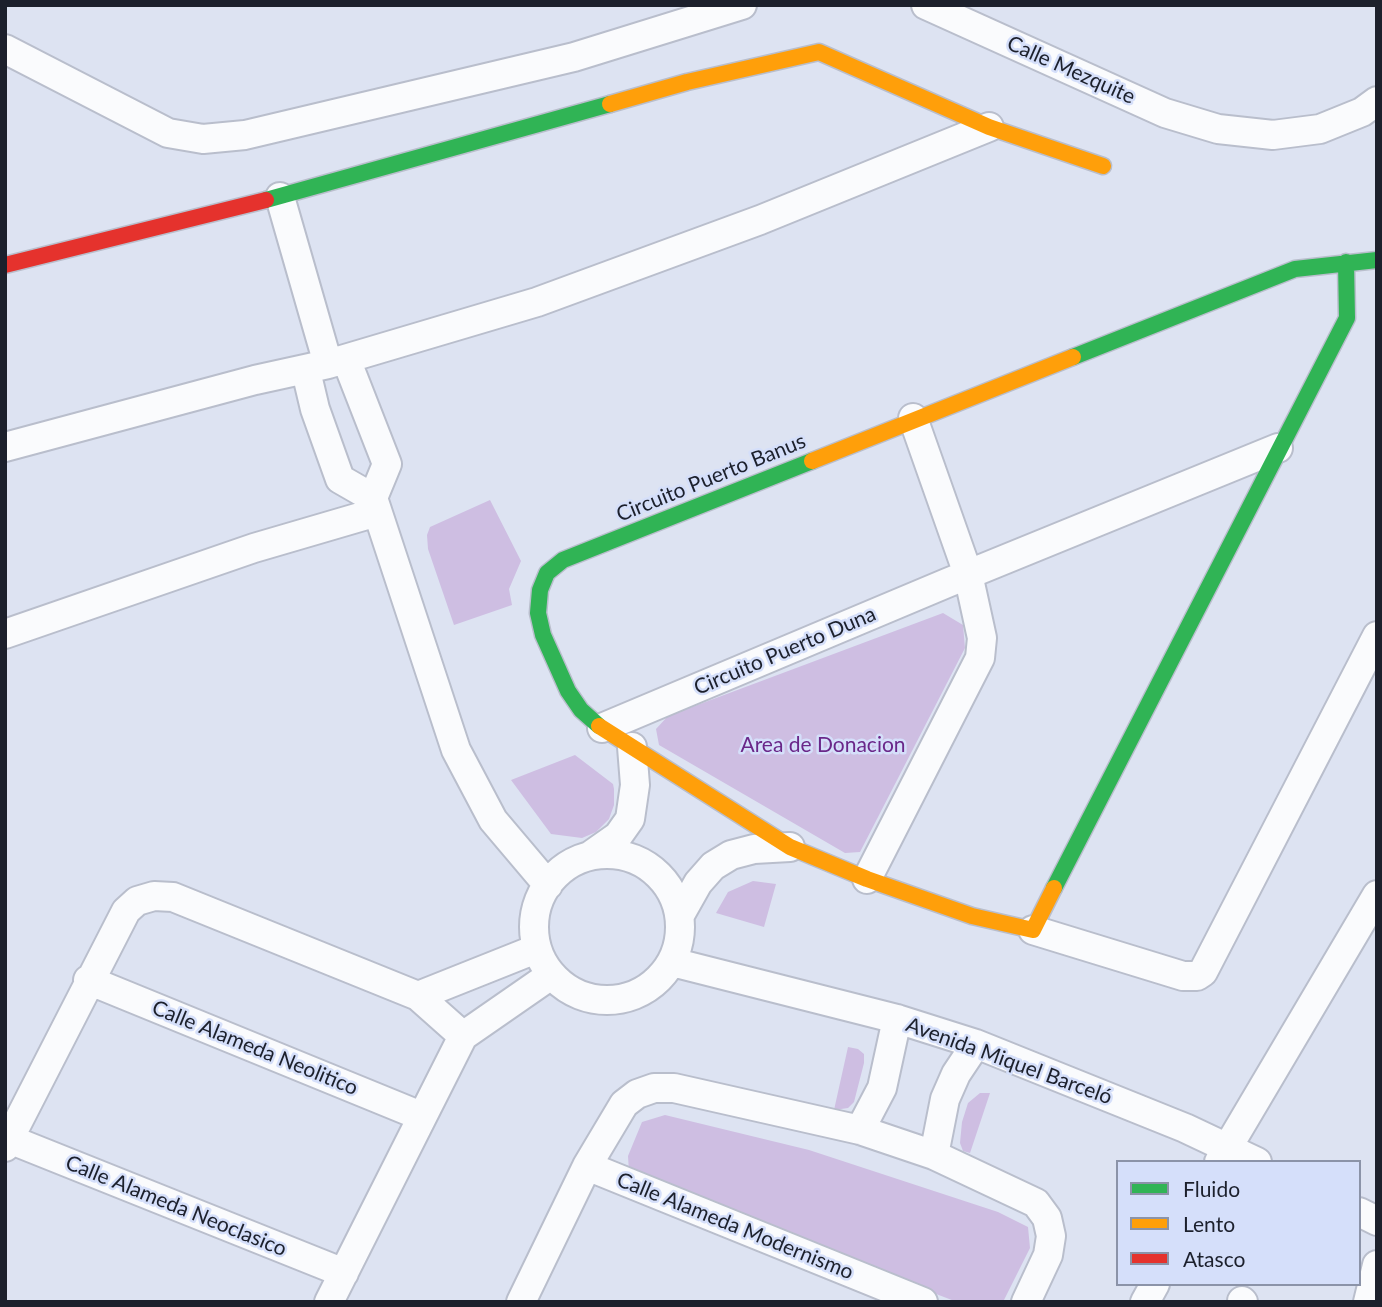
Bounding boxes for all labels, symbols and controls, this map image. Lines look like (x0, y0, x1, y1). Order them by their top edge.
street label: Calle Mezquite (1003, 31, 1139, 109)
street label: Circuito Puerto Banus (613, 429, 809, 527)
street label: Circuito Puerto Duna (690, 601, 880, 701)
park label: Area de Donacion (740, 732, 906, 758)
street label: Calle Alameda Neolitico (148, 995, 362, 1101)
street label: Avenida Miquel Barceló (903, 1012, 1115, 1110)
street label: Calle Alameda Neoclasico (62, 1150, 290, 1262)
legend (1116, 1160, 1361, 1286)
street label: Calle Alameda Modernismo (613, 1167, 857, 1285)
text: Fluido (1183, 1176, 1240, 1201)
text: Lento (1183, 1211, 1235, 1236)
text: Atasco (1183, 1246, 1245, 1271)

